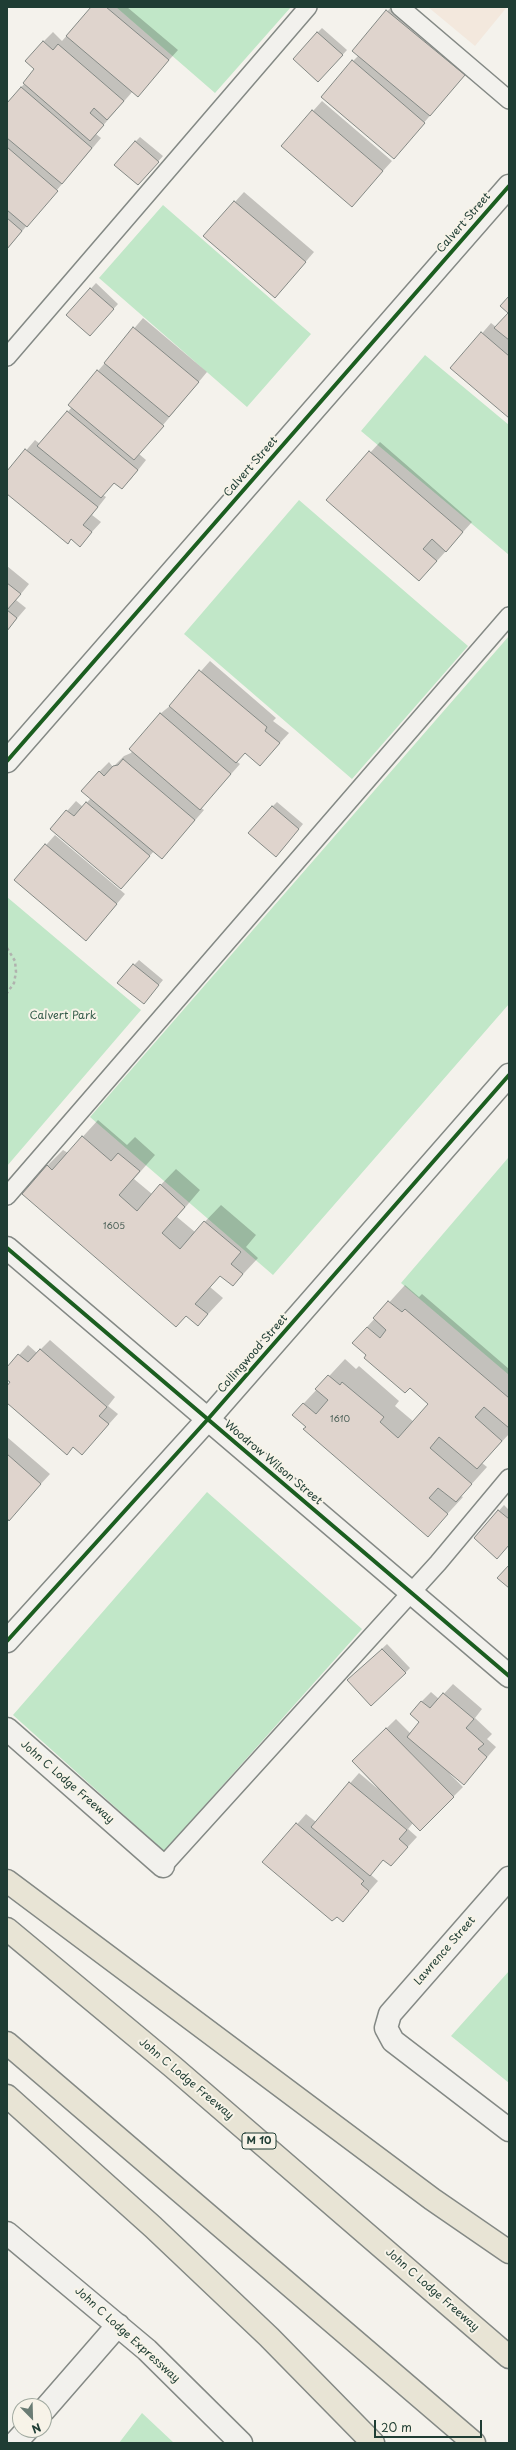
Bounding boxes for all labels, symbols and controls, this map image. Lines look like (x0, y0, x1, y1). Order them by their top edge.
street label: Calvert Street (434, 190, 494, 256)
street label: Calvert Street (221, 434, 281, 500)
park label: Calvert Park (29, 1009, 97, 1023)
house number: 1605 (103, 1222, 125, 1232)
street label: Collingwood Street (215, 1312, 291, 1396)
house number: 1610 (330, 1415, 350, 1425)
street label: Woodrow Wilson Street (221, 1418, 325, 1508)
street label: John C Lodge Freeway (18, 1738, 116, 1826)
street label: Lawrence Street (412, 1914, 478, 1988)
street label: John C Lodge Freeway (136, 2036, 236, 2122)
road number: M 10 (242, 2133, 276, 2149)
street label: John C Lodge Freeway (383, 2246, 481, 2334)
street label: John C Lodge Expressway (72, 2284, 182, 2386)
north arrow (12, 2398, 52, 2438)
scale bar (376, 2412, 484, 2438)
text: 20 m (381, 2418, 412, 2436)
text: N (29, 2419, 44, 2438)

